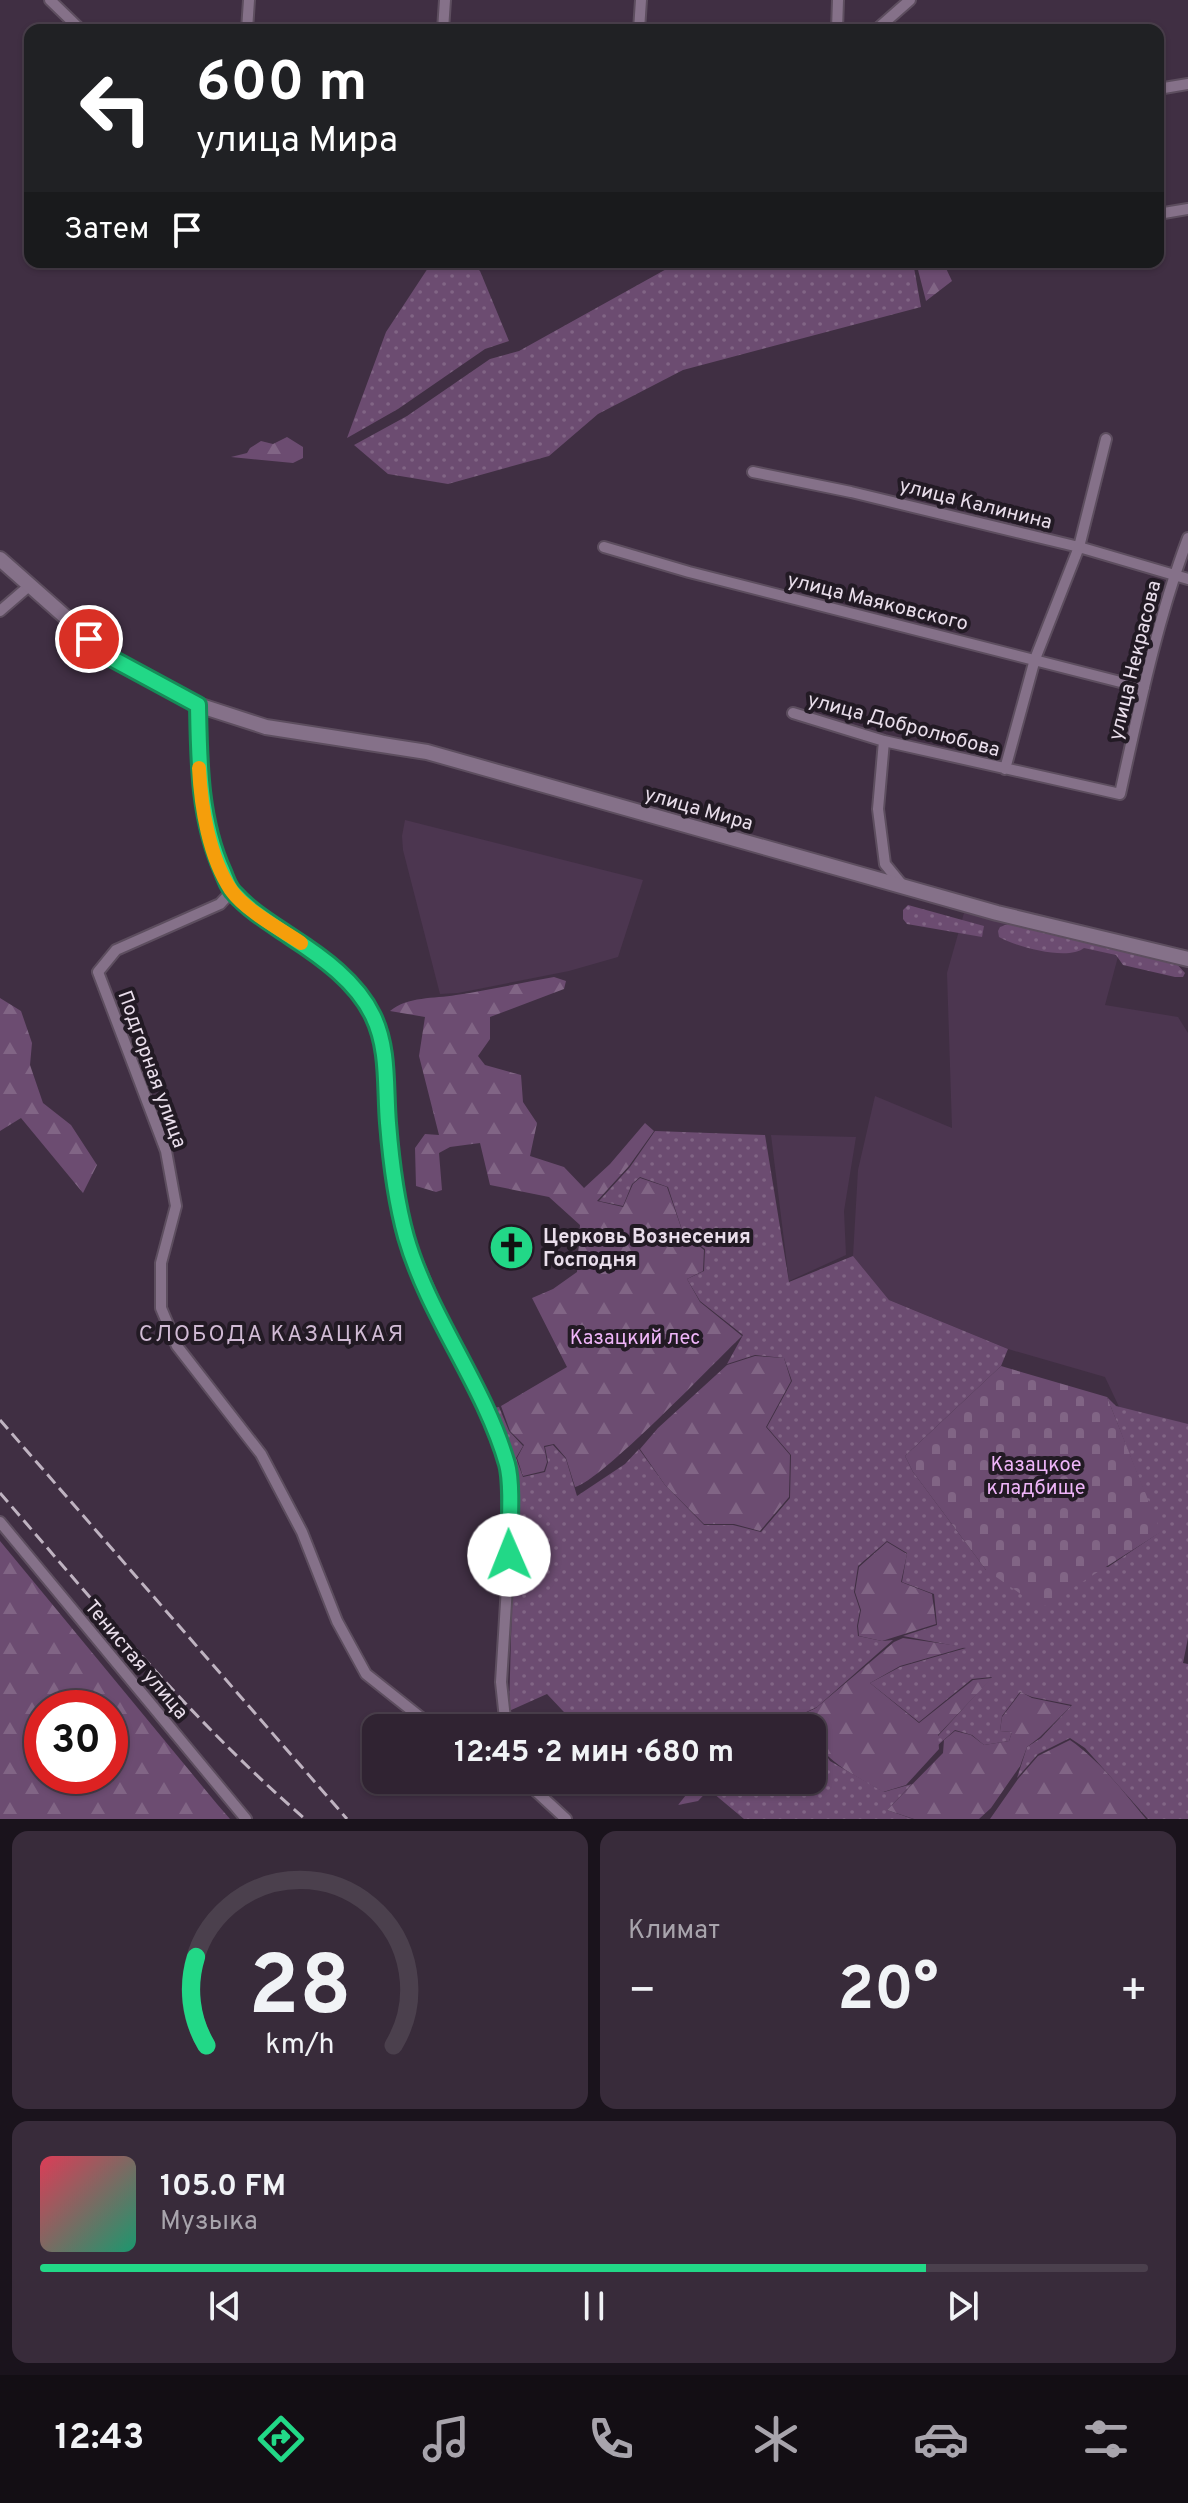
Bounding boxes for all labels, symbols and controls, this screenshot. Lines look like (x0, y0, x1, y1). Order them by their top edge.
text: 600 m (196, 50, 367, 120)
icon: left (64, 56, 168, 160)
text: улица Мира (196, 119, 398, 165)
icon: arrive (165, 208, 209, 252)
text: Затем (64, 212, 149, 249)
street label: улица Калинина (896, 473, 1055, 536)
street label: улица Маяковского (784, 568, 971, 638)
street label: улица Некрасова (1104, 578, 1168, 743)
pin (55, 605, 123, 673)
icon: arrive (67, 617, 111, 661)
street label: улица Добролюбова (804, 688, 1003, 764)
street label: улица Мира (641, 782, 756, 838)
street label: Подгорная улица (111, 987, 192, 1152)
church icon: Церковь Вознесения Господня (488, 1223, 536, 1271)
place label: Церковь Вознесения Господня (543, 1225, 751, 1274)
district label: СЛОБОДА КАЗАЦКАЯ (139, 1322, 405, 1349)
park label: Казацкий лес (570, 1326, 700, 1352)
park label: Казацкое кладбище (987, 1453, 1085, 1502)
position arrow (467, 1513, 551, 1597)
street label: Тенистая улица (78, 1595, 193, 1725)
speed limit sign: 30 (24, 1690, 128, 1794)
text: 12:45 · 2 мин · 680 m (454, 1735, 734, 1772)
text: Климат (628, 1915, 720, 1948)
text: 28 (248, 1939, 352, 2044)
text: 20° (837, 1955, 939, 2031)
text: − (628, 1965, 656, 2021)
text: + (1120, 1965, 1148, 2021)
text: km/h (265, 2028, 335, 2064)
text: 105.0 FM (160, 2169, 286, 2206)
text: Музыка (160, 2206, 258, 2239)
icon: previous (203, 2284, 247, 2328)
icon: pause (572, 2284, 616, 2328)
icon: next (941, 2284, 985, 2328)
icon: directions (253, 2411, 309, 2467)
icon: music (418, 2411, 474, 2467)
icon: phone (583, 2411, 639, 2467)
icon: climate (748, 2411, 804, 2467)
icon: car (913, 2411, 969, 2467)
icon: filters (1078, 2411, 1134, 2467)
text: 12:43 (54, 2416, 144, 2462)

